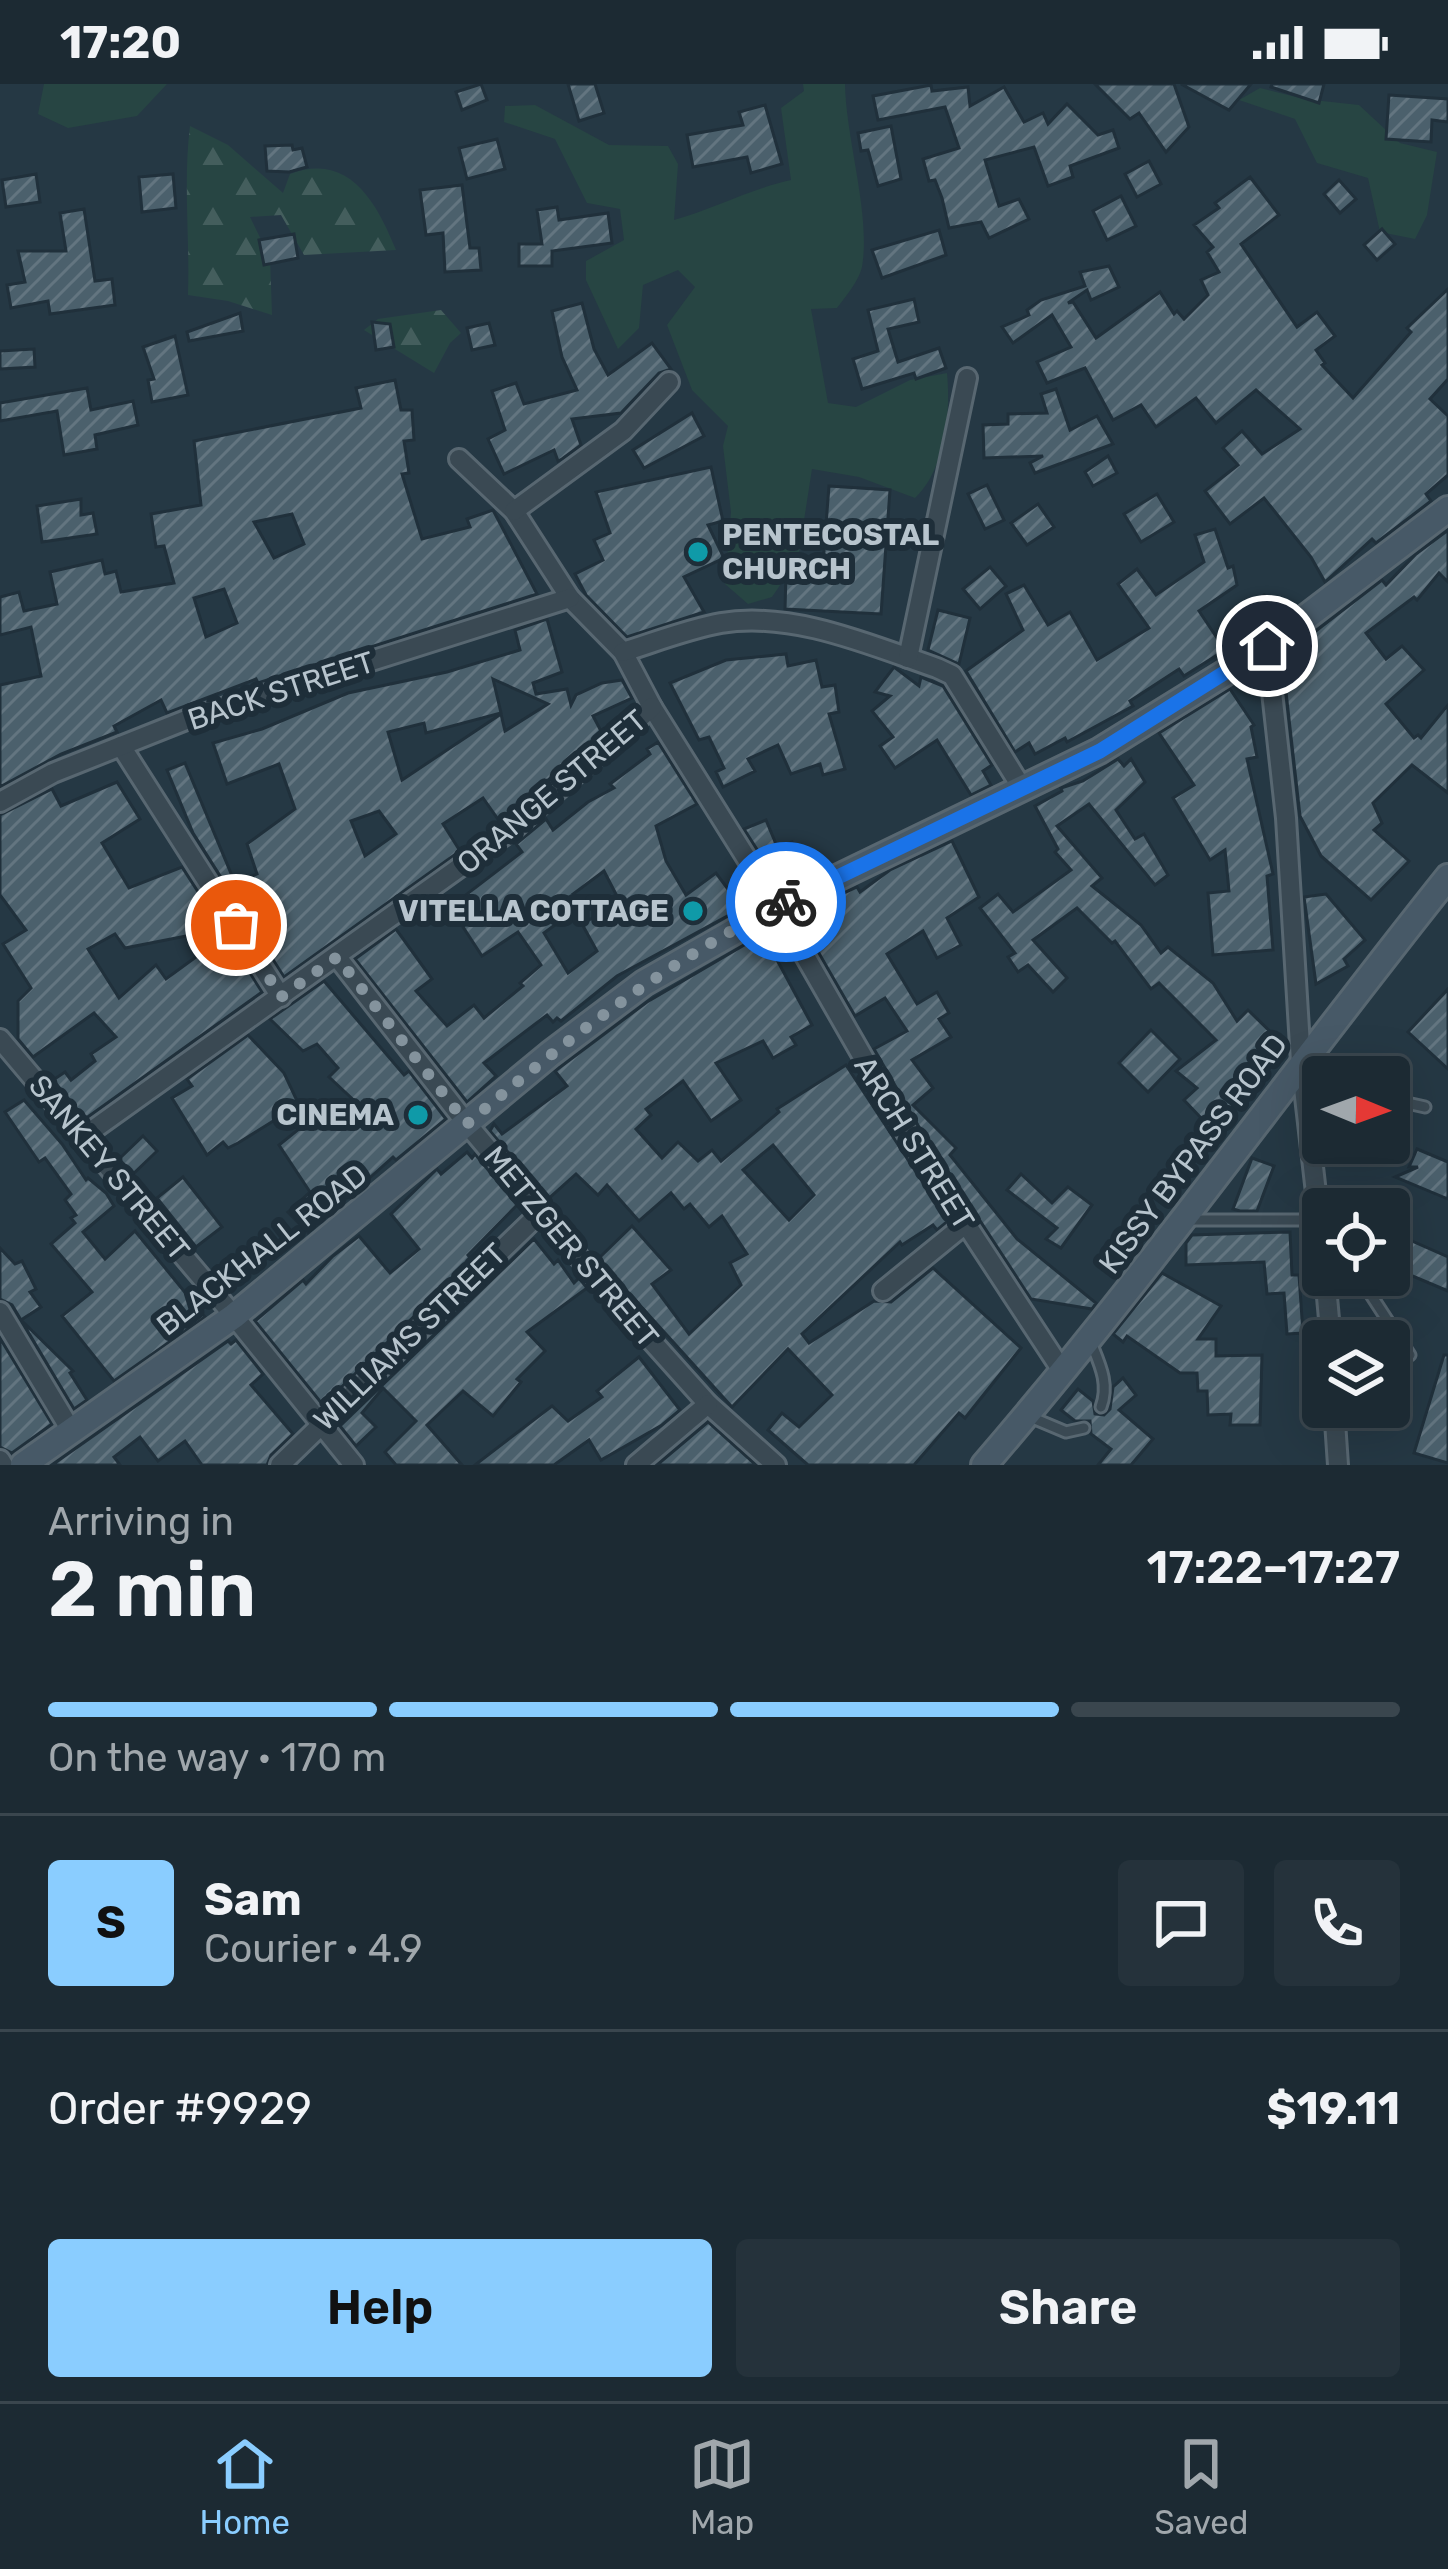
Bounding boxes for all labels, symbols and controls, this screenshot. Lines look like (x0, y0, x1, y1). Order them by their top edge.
text: 17:20 (60, 16, 181, 69)
place label: PENTECOSTAL CHURCH (722, 517, 939, 587)
marker: PENTECOSTAL CHURCH (685, 539, 711, 565)
pin (1216, 595, 1318, 697)
icon: home (1234, 613, 1300, 679)
street label: BACK STREET (183, 644, 379, 738)
street label: ORANGE STREET (450, 702, 654, 882)
courier (726, 842, 846, 962)
icon: bike (753, 869, 819, 935)
pin (185, 874, 287, 976)
icon: bag (203, 892, 269, 958)
place label: VITELLA COTTAGE (398, 893, 669, 929)
marker: VITELLA COTTAGE (680, 898, 706, 924)
street label: KISSY BYPASS ROAD (1091, 1027, 1295, 1281)
street label: ARCH STREET (846, 1050, 982, 1236)
north arrow (1302, 1056, 1410, 1164)
map controls (1302, 1056, 1410, 1428)
street label: SANKEY STREET (21, 1068, 197, 1268)
place label: CINEMA (276, 1097, 395, 1133)
marker: CINEMA (405, 1102, 431, 1128)
street label: METZGER STREET (476, 1139, 666, 1355)
street label: BLACKHALL ROAD (150, 1157, 374, 1343)
button: locate (1302, 1188, 1410, 1296)
street label: WILLIAMS STREET (306, 1236, 514, 1438)
button: layers (1302, 1320, 1410, 1428)
text: Arriving in (48, 1499, 234, 1545)
text: 17:22–17:27 (1147, 1541, 1400, 1594)
text: 2 min (48, 1543, 256, 1636)
text: On the way · 170 m (48, 1735, 386, 1781)
button: chat (1118, 1860, 1244, 1986)
button: phone (1274, 1860, 1400, 1986)
text: Sam (204, 1873, 302, 1926)
text: S (96, 1896, 126, 1949)
text: Courier · 4.9 (204, 1926, 423, 1972)
text: Order #9929 (48, 2082, 312, 2135)
text: $19.11 (1266, 2082, 1400, 2135)
button: Help (48, 2239, 712, 2377)
button: Share (736, 2239, 1400, 2377)
tab: Home (200, 2431, 290, 2542)
tab: Map (689, 2431, 755, 2542)
tab: Saved (1154, 2431, 1248, 2542)

